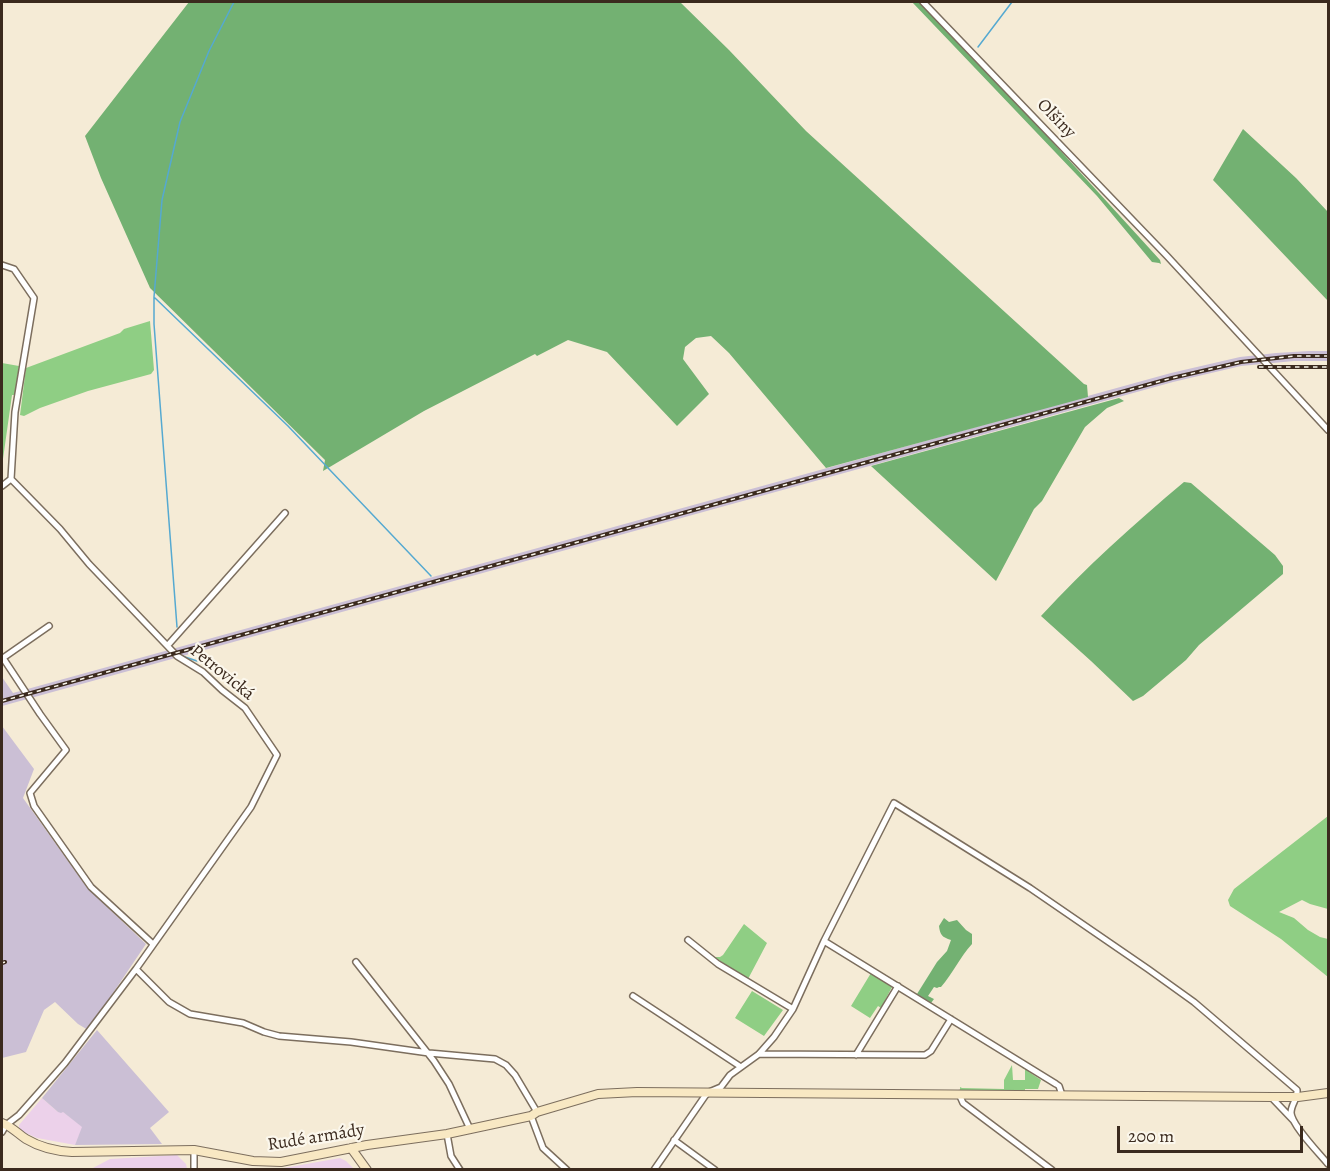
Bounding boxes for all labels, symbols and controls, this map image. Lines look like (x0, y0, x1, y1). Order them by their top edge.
street label: Olšiny (1032, 95, 1080, 143)
street label: Petrovická (186, 641, 258, 705)
scale bar (1120, 1114, 1306, 1152)
street label: Rudé armády (266, 1120, 366, 1156)
text: 200 m (1128, 1124, 1174, 1148)

